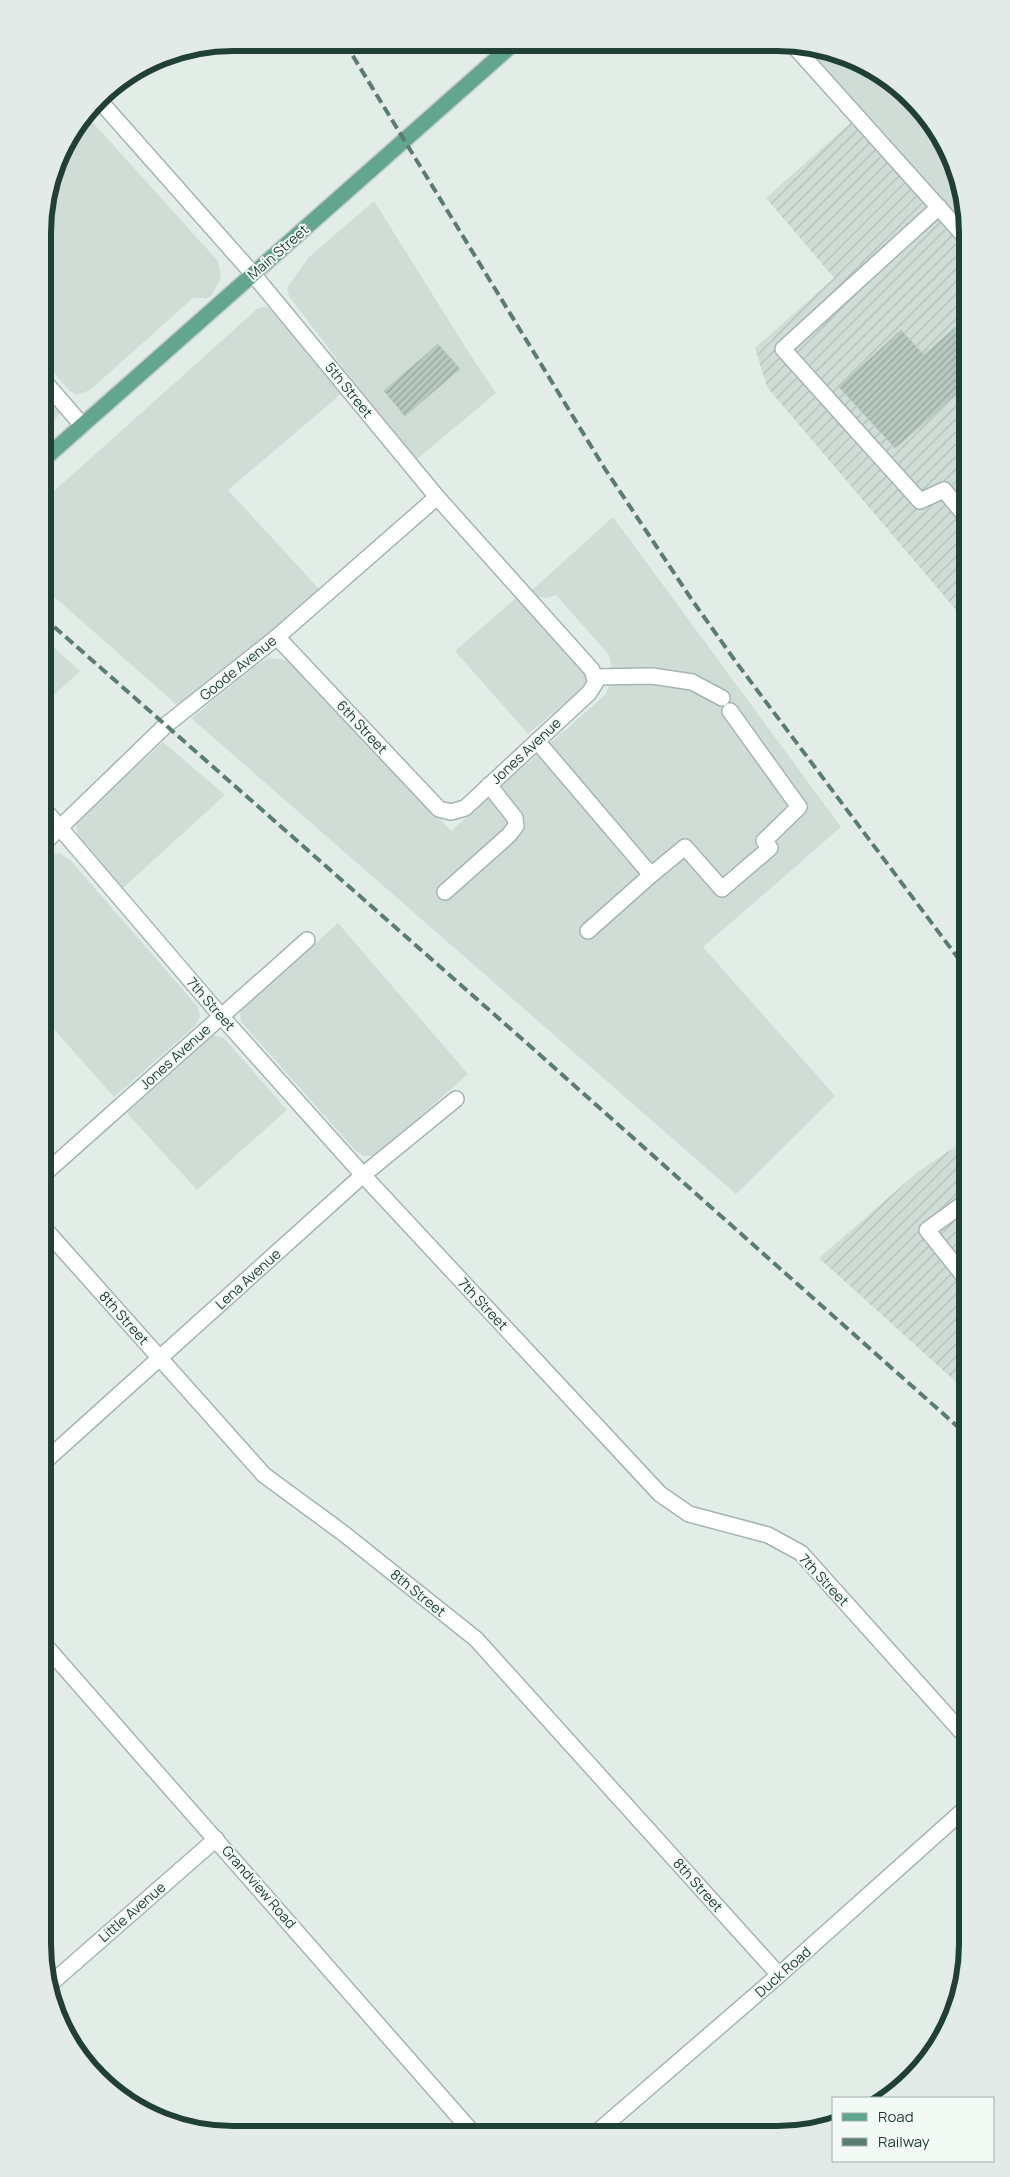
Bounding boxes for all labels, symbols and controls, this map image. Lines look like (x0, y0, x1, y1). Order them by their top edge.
street label: Main Street (243, 220, 313, 283)
street label: 5th Street (321, 358, 378, 422)
street label: Goode Avenue (195, 631, 280, 704)
street label: 6th Street (333, 696, 392, 758)
street label: Jones Avenue (487, 713, 565, 788)
street label: 7th Street (183, 973, 240, 1035)
street label: Jones Avenue (135, 1020, 214, 1094)
street label: Lena Avenue (211, 1244, 284, 1313)
street label: 7th Street (454, 1273, 513, 1334)
street label: 8th Street (95, 1287, 154, 1349)
street label: 7th Street (795, 1549, 854, 1610)
street label: 8th Street (387, 1564, 450, 1621)
street label: Grandview Road (218, 1841, 301, 1932)
street label: 8th Street (669, 1854, 728, 1916)
street label: Little Avenue (94, 1877, 169, 1946)
street label: Duck Road (751, 1942, 815, 2001)
legend (832, 2097, 995, 2162)
text: Road (878, 2106, 914, 2127)
text: Railway (878, 2131, 930, 2152)

